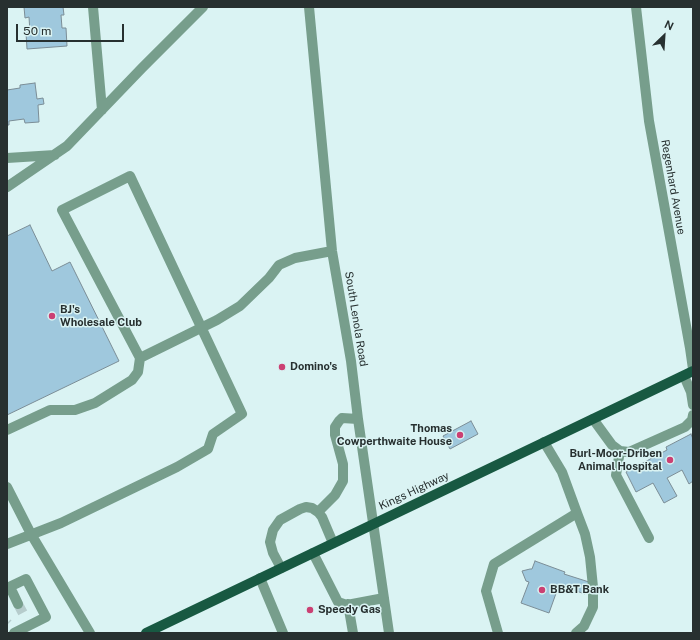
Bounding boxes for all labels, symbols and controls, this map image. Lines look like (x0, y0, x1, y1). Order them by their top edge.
scale bar (18, 16, 126, 42)
north arrow (644, 16, 684, 56)
text: N (663, 18, 676, 32)
text: 50 m (23, 24, 51, 38)
street label: Regenhard Avenue (658, 138, 688, 236)
street label: South Lenola Road (342, 270, 370, 368)
place label: BJ's Wholesale Club (60, 303, 142, 329)
marker: BJ's Wholesale Club (47, 311, 57, 321)
place label: Domino's (290, 360, 337, 374)
marker: Domino's (277, 362, 287, 372)
place label: Thomas Cowperthwaite House (337, 422, 452, 448)
marker: Thomas Cowperthwaite House (455, 430, 465, 440)
place label: Burl-Moor-Driben Animal Hospital (569, 447, 662, 473)
marker: Burl-Moor-Driben Animal Hospital (665, 455, 675, 465)
street label: Kings Highway (377, 469, 451, 513)
place label: BB&T Bank (550, 583, 609, 597)
marker: BB&T Bank (537, 585, 547, 595)
place label: Speedy Gas (318, 603, 381, 617)
marker: Speedy Gas (305, 605, 315, 615)

